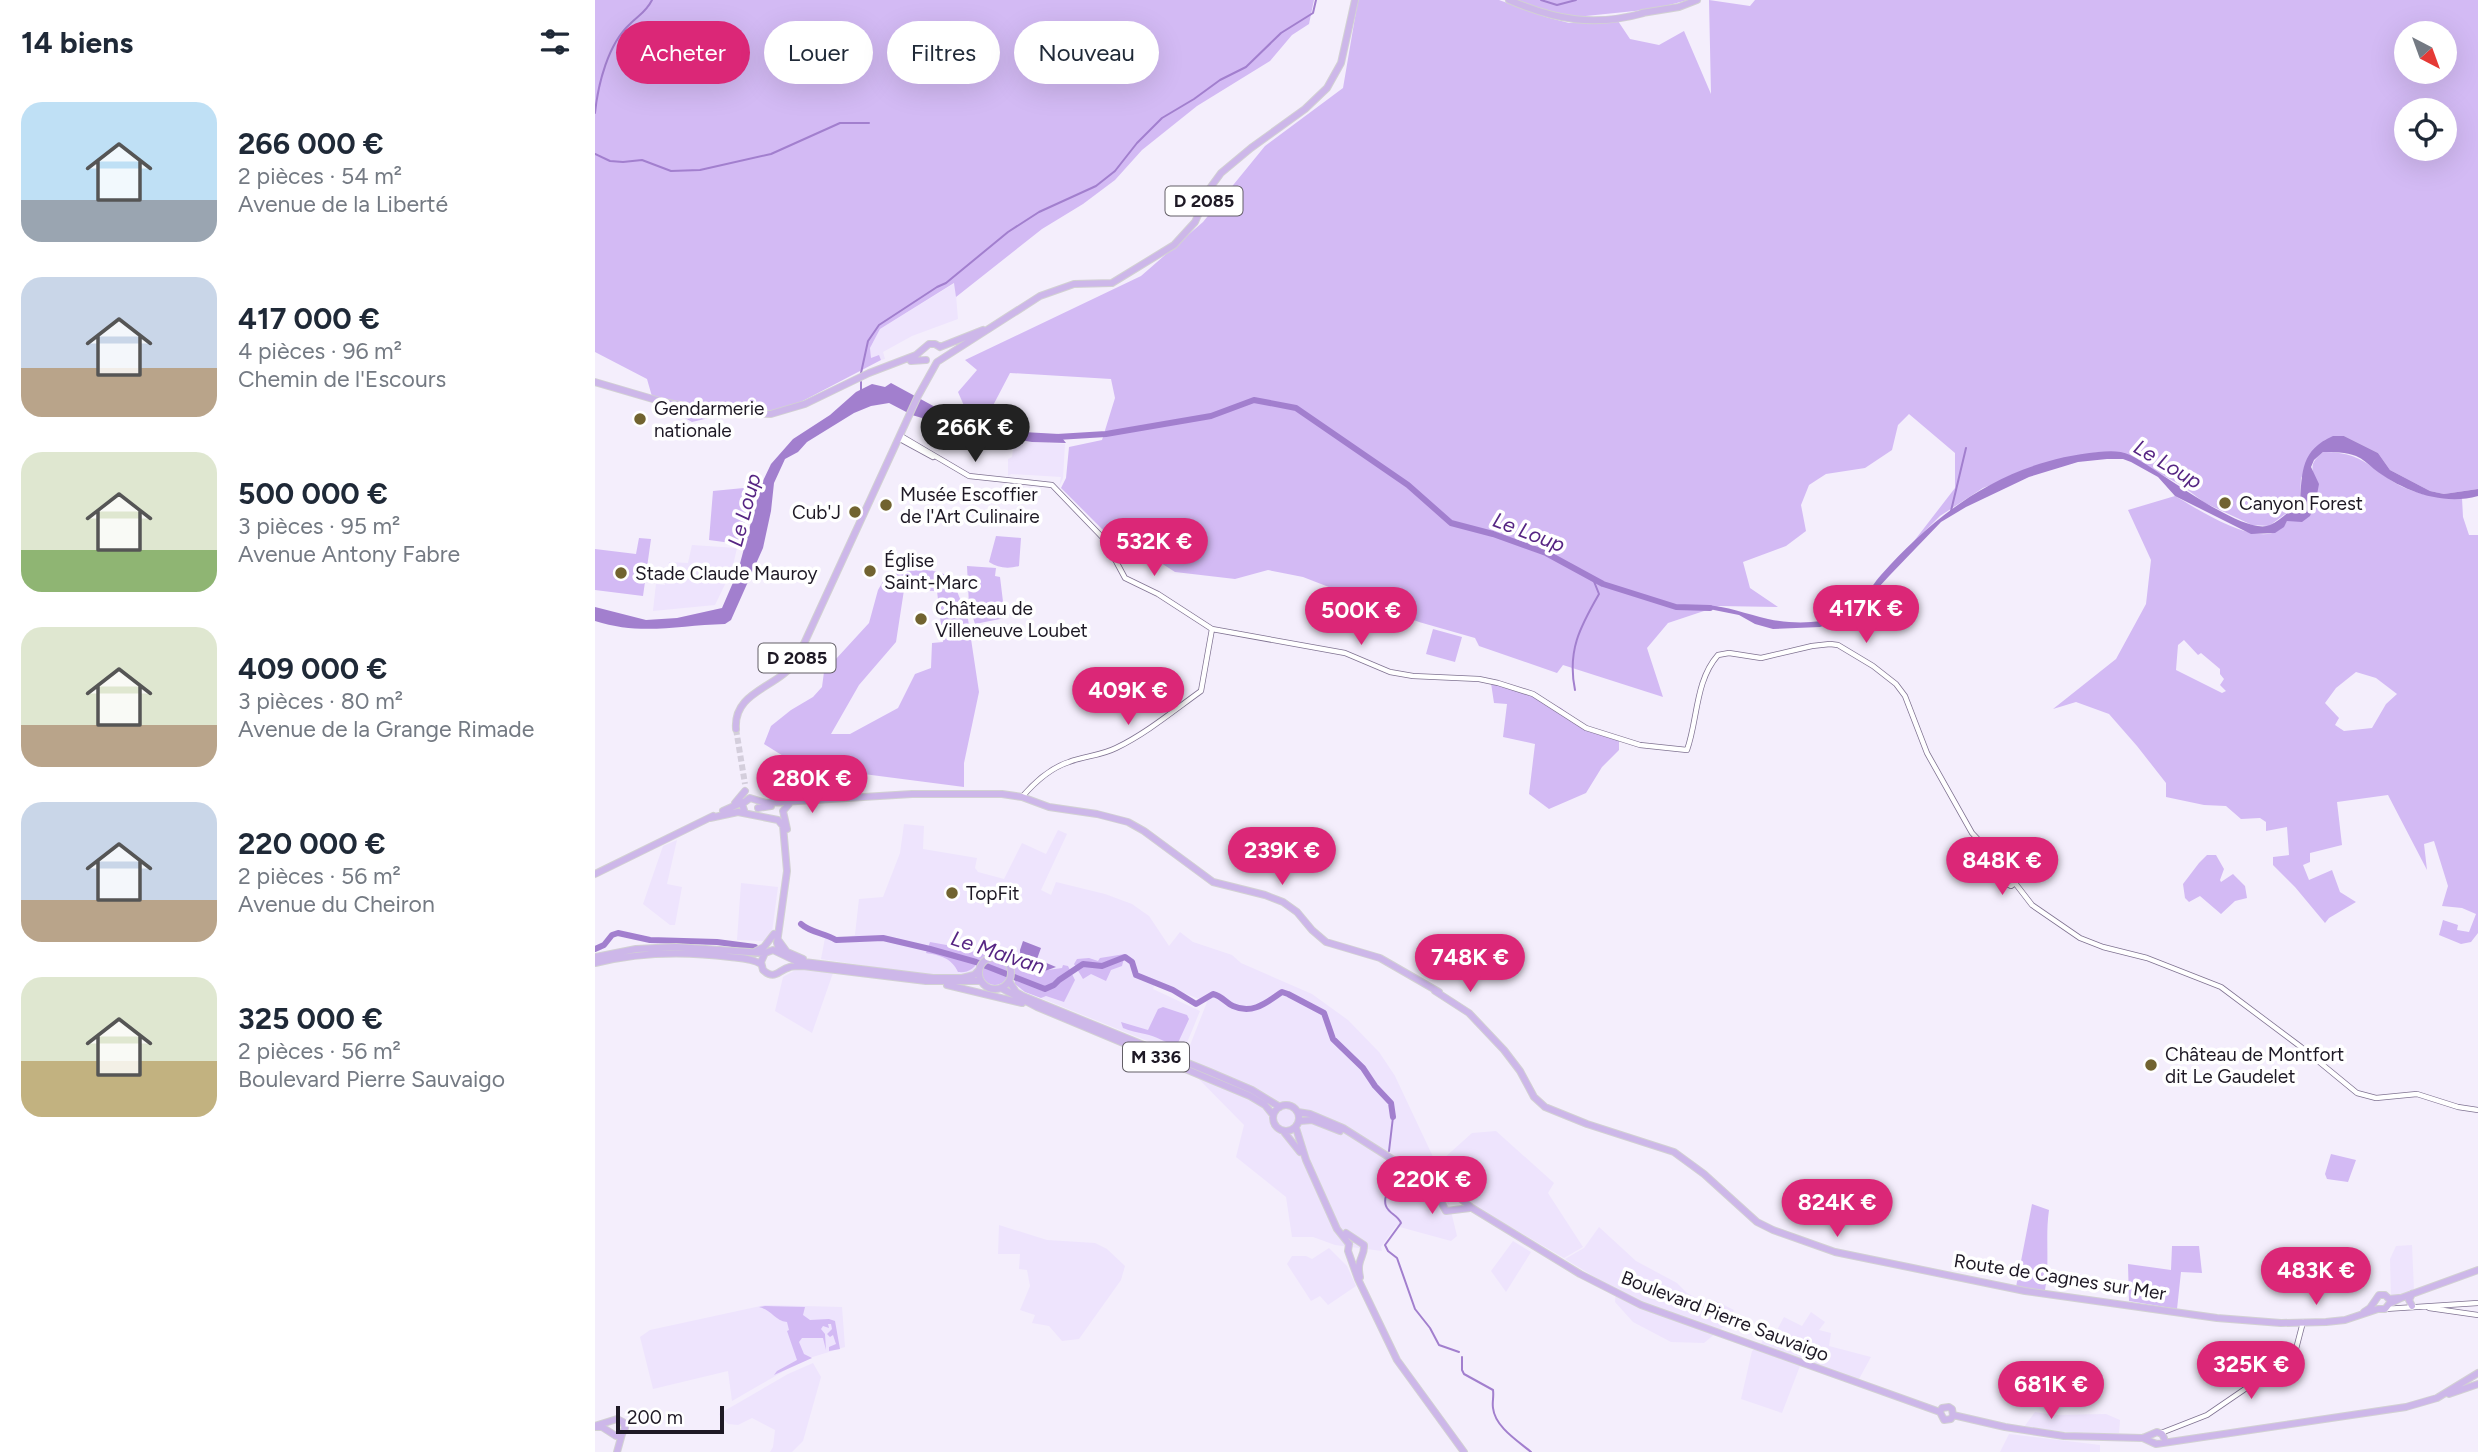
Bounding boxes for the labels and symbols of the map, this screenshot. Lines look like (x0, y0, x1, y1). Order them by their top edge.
north arrow (2394, 21, 2457, 84)
road number: D 2085 (1165, 186, 1243, 216)
place label: Gendarmerie nationale (654, 397, 764, 442)
pin: 266K € (918, 405, 1032, 464)
marker: Gendarmerie nationale (632, 411, 648, 427)
water label: Le Loup (2129, 434, 2207, 494)
water label: Le Loup (722, 471, 766, 549)
place label: Musée Escoffier de l'Art Culinaire (900, 483, 1040, 528)
place label: Canyon Forest (2239, 492, 2363, 515)
marker: Canyon Forest (2217, 495, 2233, 511)
marker: Musée Escoffier de l'Art Culinaire (878, 497, 894, 513)
place label: Cub'J (792, 501, 841, 524)
marker: Cub'J (847, 504, 863, 520)
water label: Le Loup (1490, 507, 1568, 557)
pin: 532K € (1097, 518, 1211, 578)
place label: Église Saint-Marc (884, 549, 978, 594)
place label: Stade Claude Mauroy (635, 562, 818, 585)
marker: Église Saint-Marc (862, 563, 878, 579)
marker: Stade Claude Mauroy (613, 565, 629, 581)
pin: 417K € (1809, 586, 1923, 645)
pin: 500K € (1304, 588, 1418, 647)
place label: Château de Villeneuve Loubet (935, 597, 1088, 642)
marker: Château de Villeneuve Loubet (913, 611, 929, 627)
road number: D 2085 (759, 644, 836, 672)
pin: 409K € (1071, 668, 1185, 727)
pin: 280K € (755, 756, 869, 815)
pin: 239K € (1225, 828, 1339, 887)
pin: 848K € (1945, 838, 2059, 897)
place label: TopFit (966, 882, 1019, 905)
marker: TopFit (944, 885, 960, 901)
water label: Le Malvan (948, 925, 1048, 979)
pin: 748K € (1413, 934, 1527, 994)
road number: M 336 (1123, 1042, 1189, 1072)
place label: Château de Montfort dit Le Gaudelet (2165, 1043, 2344, 1088)
marker: Château de Montfort dit Le Gaudelet (2143, 1057, 2159, 1073)
pin: 220K € (1375, 1156, 1489, 1216)
pin: 824K € (1780, 1180, 1894, 1239)
pin: 483K € (2259, 1248, 2373, 1307)
street label: Route de Cagnes sur Mer (1952, 1249, 2168, 1305)
street label: Boulevard Pierre Sauvaigo (1618, 1266, 1832, 1366)
pin: 325K € (2194, 1342, 2308, 1401)
pin: 681K € (1994, 1362, 2108, 1421)
scale bar (616, 1403, 725, 1435)

